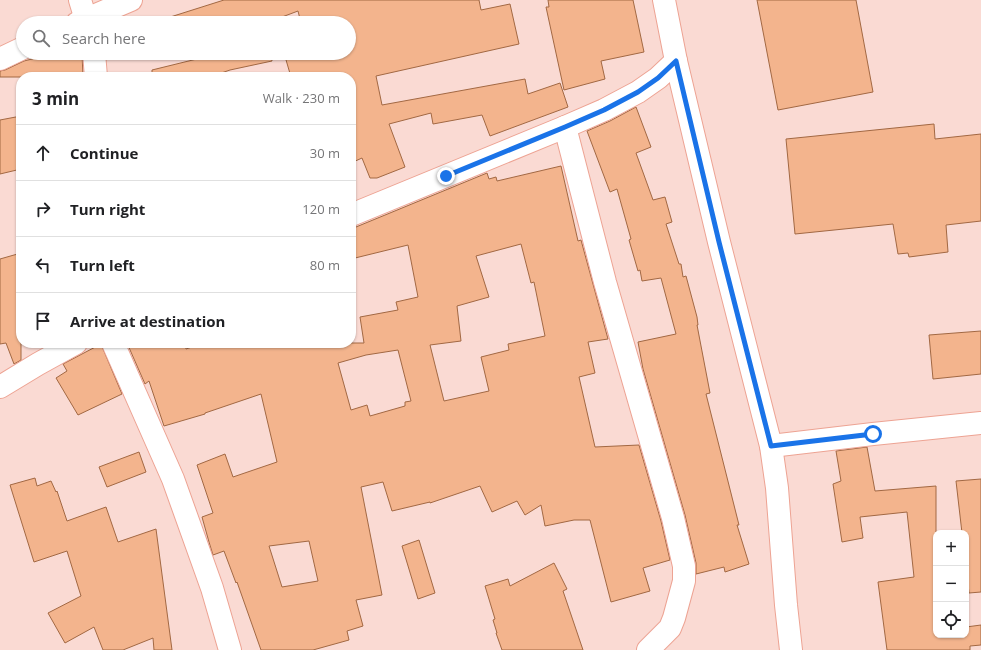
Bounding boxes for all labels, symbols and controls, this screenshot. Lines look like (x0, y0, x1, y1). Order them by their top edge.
search box (16, 16, 356, 60)
icon: search (30, 27, 52, 49)
text: Search here (62, 28, 146, 48)
text: 3 min (32, 87, 79, 110)
text: Walk · 230 m (263, 89, 340, 107)
icon: ahead (32, 142, 54, 164)
text: Continue (70, 143, 138, 163)
text: 30 m (310, 144, 340, 162)
route end (437, 167, 455, 185)
icon: right (32, 198, 54, 220)
text: Turn right (70, 199, 145, 219)
text: 120 m (302, 200, 340, 218)
icon: left (32, 254, 54, 276)
text: Turn left (70, 255, 135, 275)
text: 80 m (310, 256, 340, 274)
icon: arrive (32, 310, 54, 332)
text: Arrive at destination (70, 311, 225, 331)
route start (864, 425, 882, 443)
map controls (933, 530, 969, 638)
button: + (933, 530, 969, 566)
button: − (933, 566, 969, 602)
button: locate (933, 602, 969, 638)

